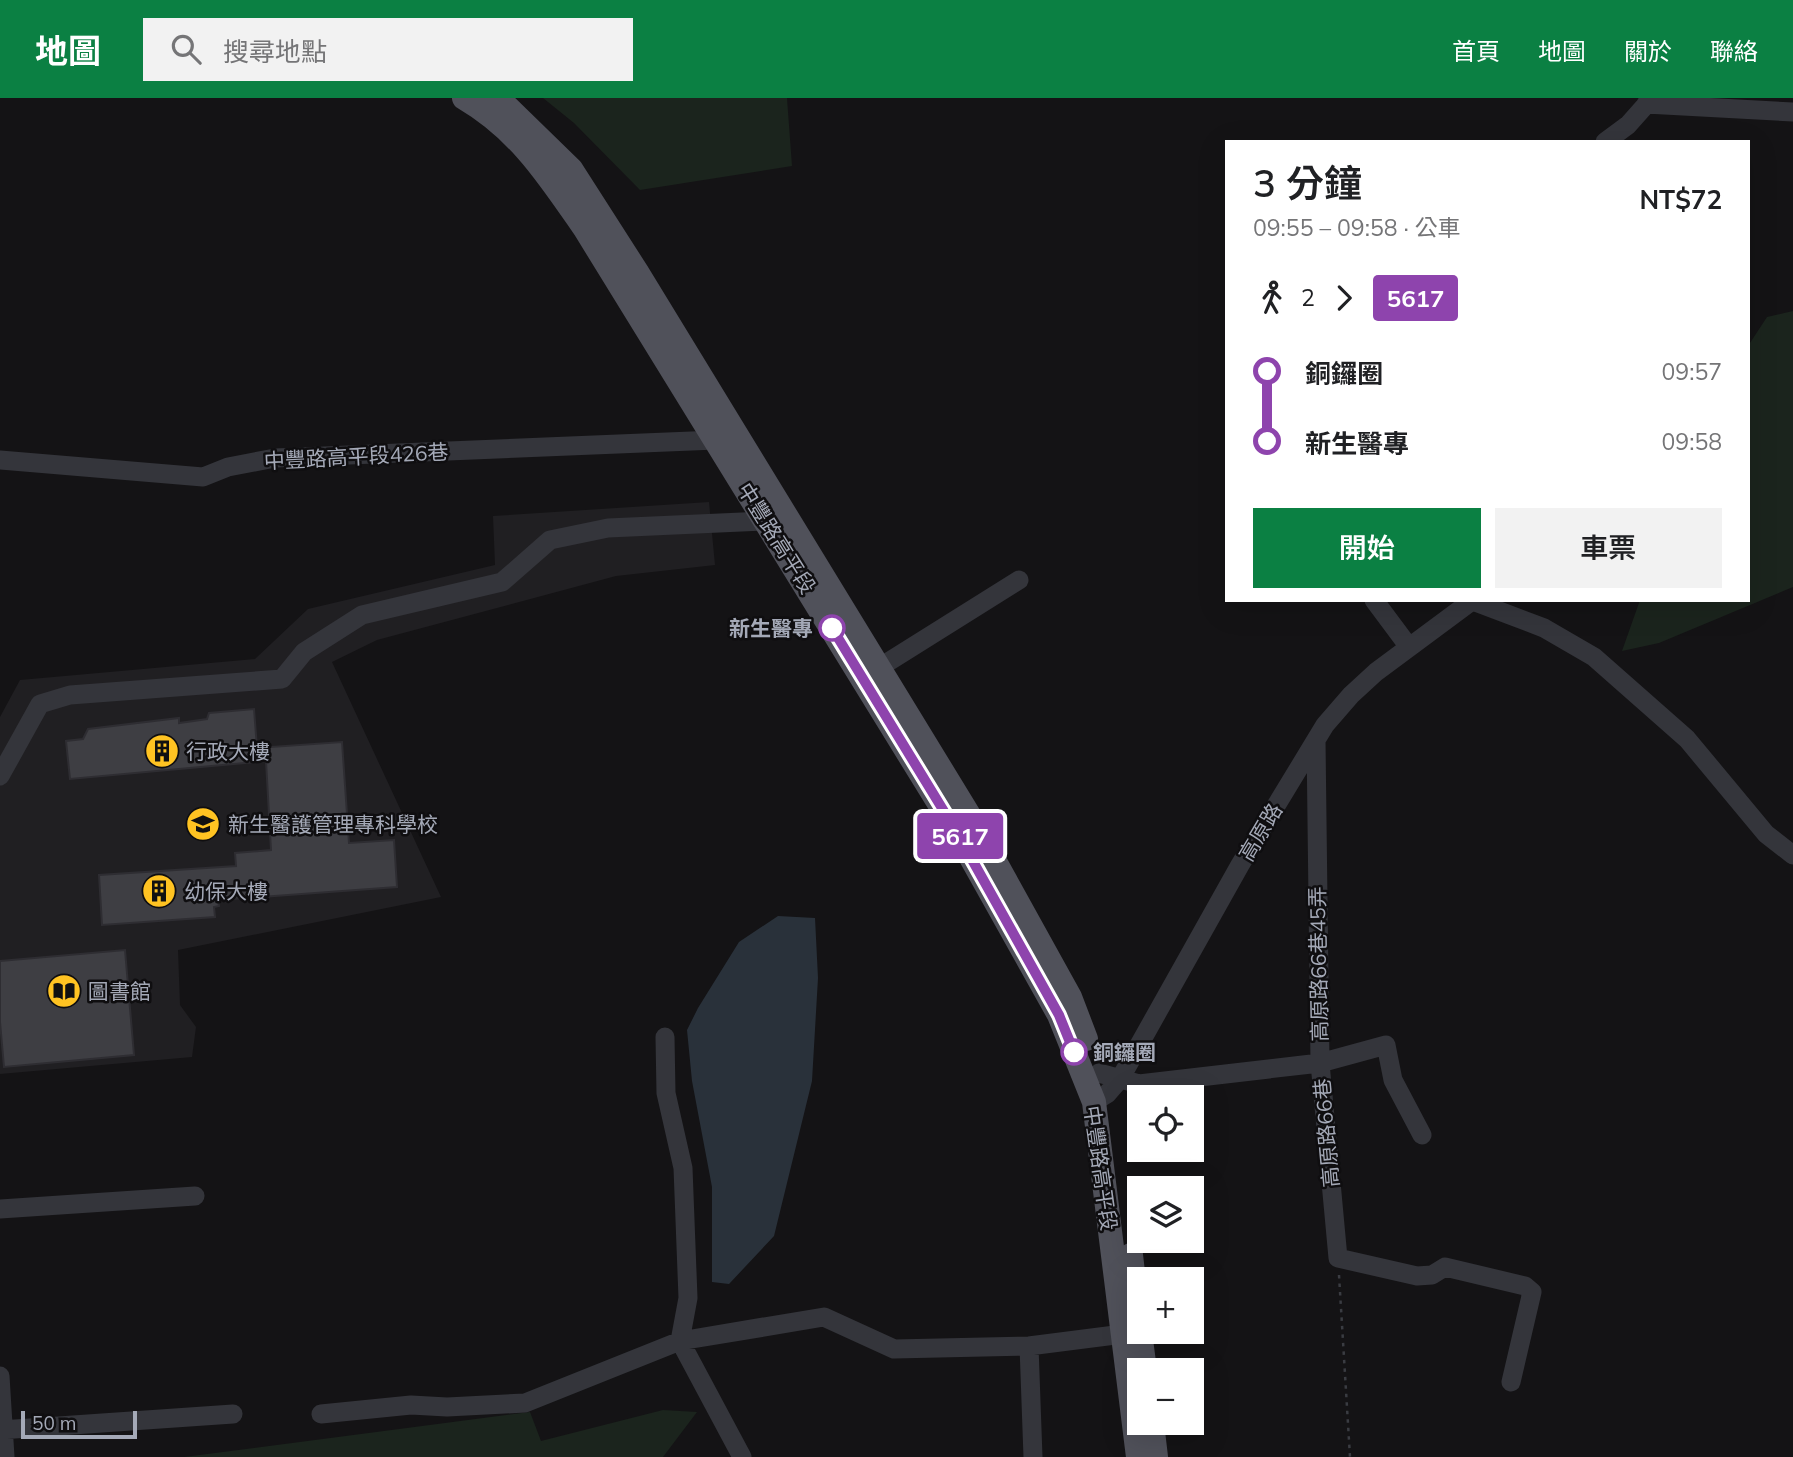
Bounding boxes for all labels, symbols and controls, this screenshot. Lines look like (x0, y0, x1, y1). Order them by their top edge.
search box (143, 18, 633, 81)
text: 地圖 (35, 30, 101, 71)
icon: search (167, 30, 205, 68)
text: 搜尋地點 (223, 35, 327, 68)
text: 首頁 (1452, 36, 1500, 66)
text: 地圖 (1538, 36, 1586, 66)
text: 關於 (1624, 36, 1672, 66)
text: 聯絡 (1710, 36, 1758, 66)
text: 3 分鐘 (1253, 159, 1362, 207)
text: NT$72 (1639, 183, 1722, 216)
text: 09:55 – 09:58 · 公車 (1253, 213, 1461, 242)
icon: walk (1253, 279, 1291, 317)
icon: forward (1325, 279, 1363, 317)
text: 2 (1301, 283, 1315, 312)
text: 5617 (1387, 283, 1444, 313)
text: 銅鑼圈 (1305, 357, 1383, 390)
text: 09:57 (1662, 357, 1722, 386)
text: 新生醫專 (1305, 427, 1409, 460)
text: 09:58 (1662, 427, 1722, 456)
street label: 中豐路高平段426巷 (263, 438, 449, 474)
street label: 中豐路高平段 (733, 478, 821, 598)
button: 開始 (1253, 508, 1481, 588)
button: 車票 (1495, 508, 1722, 588)
place label: 新生醫專 (729, 615, 813, 641)
marker: 新生醫專 (819, 615, 845, 641)
building icon: 行政大樓 (143, 732, 181, 770)
place label: 行政大樓 (186, 738, 270, 764)
street label: 高原路 (1233, 798, 1287, 866)
school or university icon: 新生醫護管理專科學校 (184, 805, 222, 843)
place label: 新生醫護管理專科學校 (228, 811, 438, 837)
line badge: 5617 (911, 813, 1009, 859)
text: 5617 (931, 821, 989, 851)
building icon: 幼保大樓 (140, 872, 178, 910)
place label: 幼保大樓 (184, 878, 268, 904)
street label: 高原路66巷45弄 (1304, 886, 1332, 1042)
library icon: 圖書館 (45, 972, 83, 1010)
place label: 圖書館 (88, 978, 151, 1004)
marker: 銅鑼圈 (1061, 1039, 1087, 1065)
place label: 銅鑼圈 (1093, 1039, 1156, 1065)
street label: 高原路66巷 (1308, 1077, 1344, 1189)
map controls (1127, 1085, 1204, 1435)
button: locate (1127, 1085, 1204, 1162)
street label: 中豐路高平段 (1079, 1104, 1123, 1232)
button: layers (1127, 1176, 1204, 1253)
button: + (1127, 1267, 1204, 1344)
button: − (1127, 1358, 1204, 1435)
scale bar (21, 1408, 136, 1440)
text: 50 m (32, 1411, 76, 1435)

